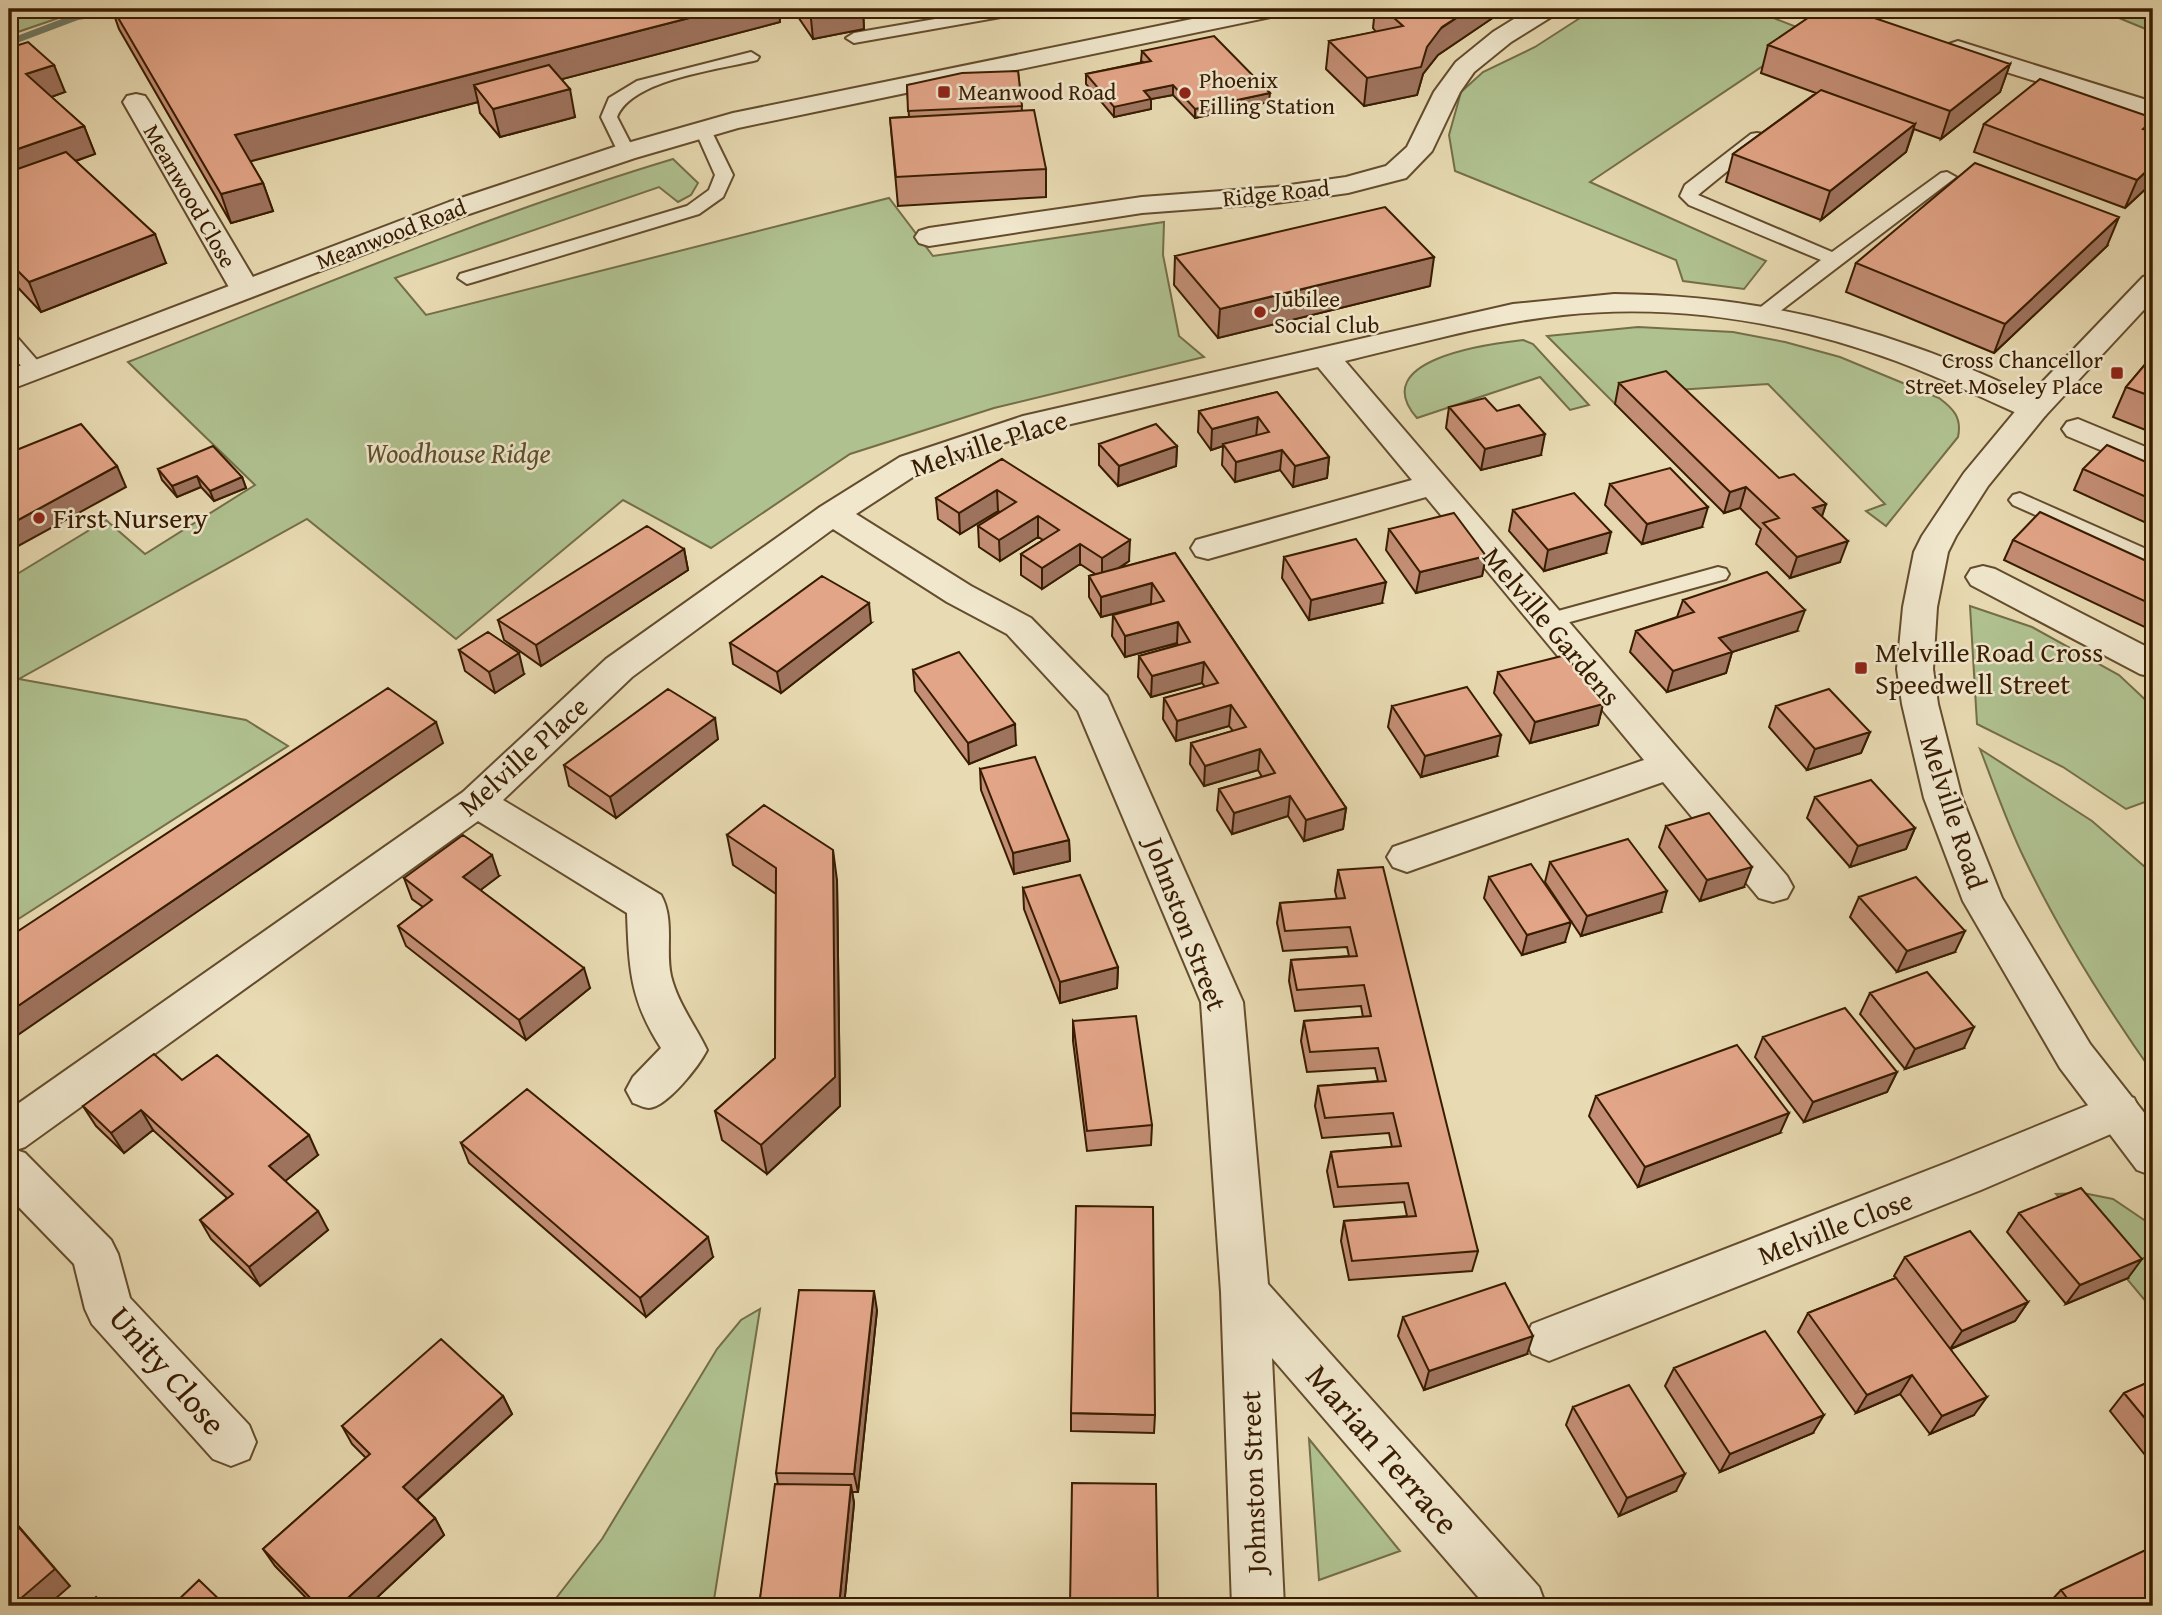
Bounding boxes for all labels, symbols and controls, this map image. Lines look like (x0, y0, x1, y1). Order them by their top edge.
place label: Phoenix Filling Station (1199, 63, 1335, 122)
place label: Meanwood Road (958, 75, 1117, 108)
marker: Meanwood Road (936, 84, 952, 100)
marker: Phoenix Filling Station (1177, 85, 1193, 101)
street label: Meanwood Close (136, 118, 245, 274)
street label: Ridge Road (1221, 170, 1332, 215)
street label: Meanwood Road (311, 189, 471, 277)
place label: Jubilee Social Club (1271, 282, 1379, 341)
marker: Jubilee Social Club (1252, 304, 1268, 320)
place label: Cross Chancellor Street Moseley Place (1905, 343, 2104, 402)
marker: Cross Chancellor Street Moseley Place (2109, 365, 2125, 381)
street label: Melville Place (905, 398, 1072, 487)
park label: Woodhouse Ridge (365, 432, 551, 473)
place label: First Nursery (53, 497, 208, 538)
marker: First Nursery (31, 510, 47, 526)
street label: Melville Gardens (1473, 537, 1631, 714)
place label: Melville Road Cross Speedwell Street (1875, 631, 2103, 704)
marker: Melville Road Cross Speedwell Street (1853, 660, 1869, 676)
street label: Melville Place (449, 686, 597, 825)
street label: Melville Road (1910, 730, 1999, 894)
street label: Johnston Street (1134, 828, 1238, 1016)
street label: Melville Close (1752, 1178, 1918, 1275)
street label: Unity Close (98, 1295, 238, 1445)
street label: Marian Terrace (1295, 1353, 1471, 1545)
street label: Johnston Street (1229, 1390, 1276, 1577)

